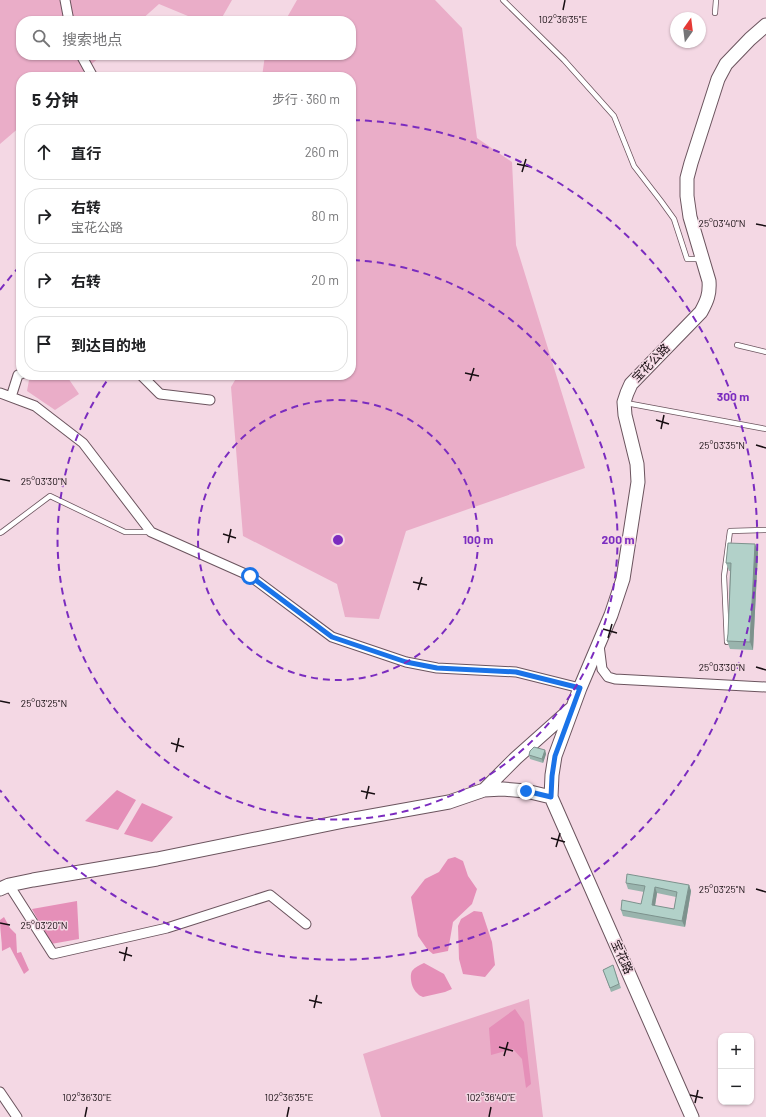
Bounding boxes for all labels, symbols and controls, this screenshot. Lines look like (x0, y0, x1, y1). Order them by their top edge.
north arrow (670, 12, 706, 48)
text: 102°36'35"E (539, 13, 587, 25)
search box (16, 16, 356, 60)
icon: search (30, 27, 52, 49)
text: 搜索地点 (62, 30, 122, 48)
text: 5 分钟 (32, 89, 79, 109)
text: 步行 · 360 m (272, 91, 340, 107)
icon: ahead (33, 141, 55, 163)
text: 直行 (71, 144, 101, 162)
text: 260 m (305, 144, 339, 160)
text: 右转 (71, 198, 101, 216)
icon: right (33, 205, 55, 227)
text: 80 m (312, 208, 339, 224)
text: 25°03'40"N (699, 217, 745, 229)
text: 宝花公路 (71, 219, 123, 235)
icon: right (33, 269, 55, 291)
text: 右转 (71, 272, 101, 290)
text: 20 m (311, 272, 339, 288)
icon: arrive (33, 333, 55, 355)
text: 到达目的地 (71, 336, 146, 354)
street label: 宝花公路 (629, 340, 672, 384)
text: 300 m (717, 389, 749, 403)
text: 25°03'35"N (699, 439, 745, 451)
text: 25°03'30"N (21, 475, 67, 487)
text: 100 m (463, 532, 493, 546)
text: 200 m (602, 532, 634, 546)
centre of rings (331, 533, 345, 547)
route start (241, 567, 259, 585)
text: 25°03'30"N (699, 661, 745, 673)
text: 25°03'25"N (21, 697, 67, 709)
route end (517, 782, 535, 800)
text: 25°03'25"N (699, 883, 745, 895)
text: 25°03'20"N (21, 919, 67, 931)
street label: 宝花路 (609, 937, 637, 976)
map controls (718, 1033, 754, 1105)
button: + (718, 1033, 754, 1069)
button: − (718, 1069, 754, 1105)
text: 102°36'30"E (62, 1091, 112, 1103)
text: 102°36'35"E (265, 1091, 313, 1103)
text: 102°36'40"E (466, 1091, 516, 1103)

